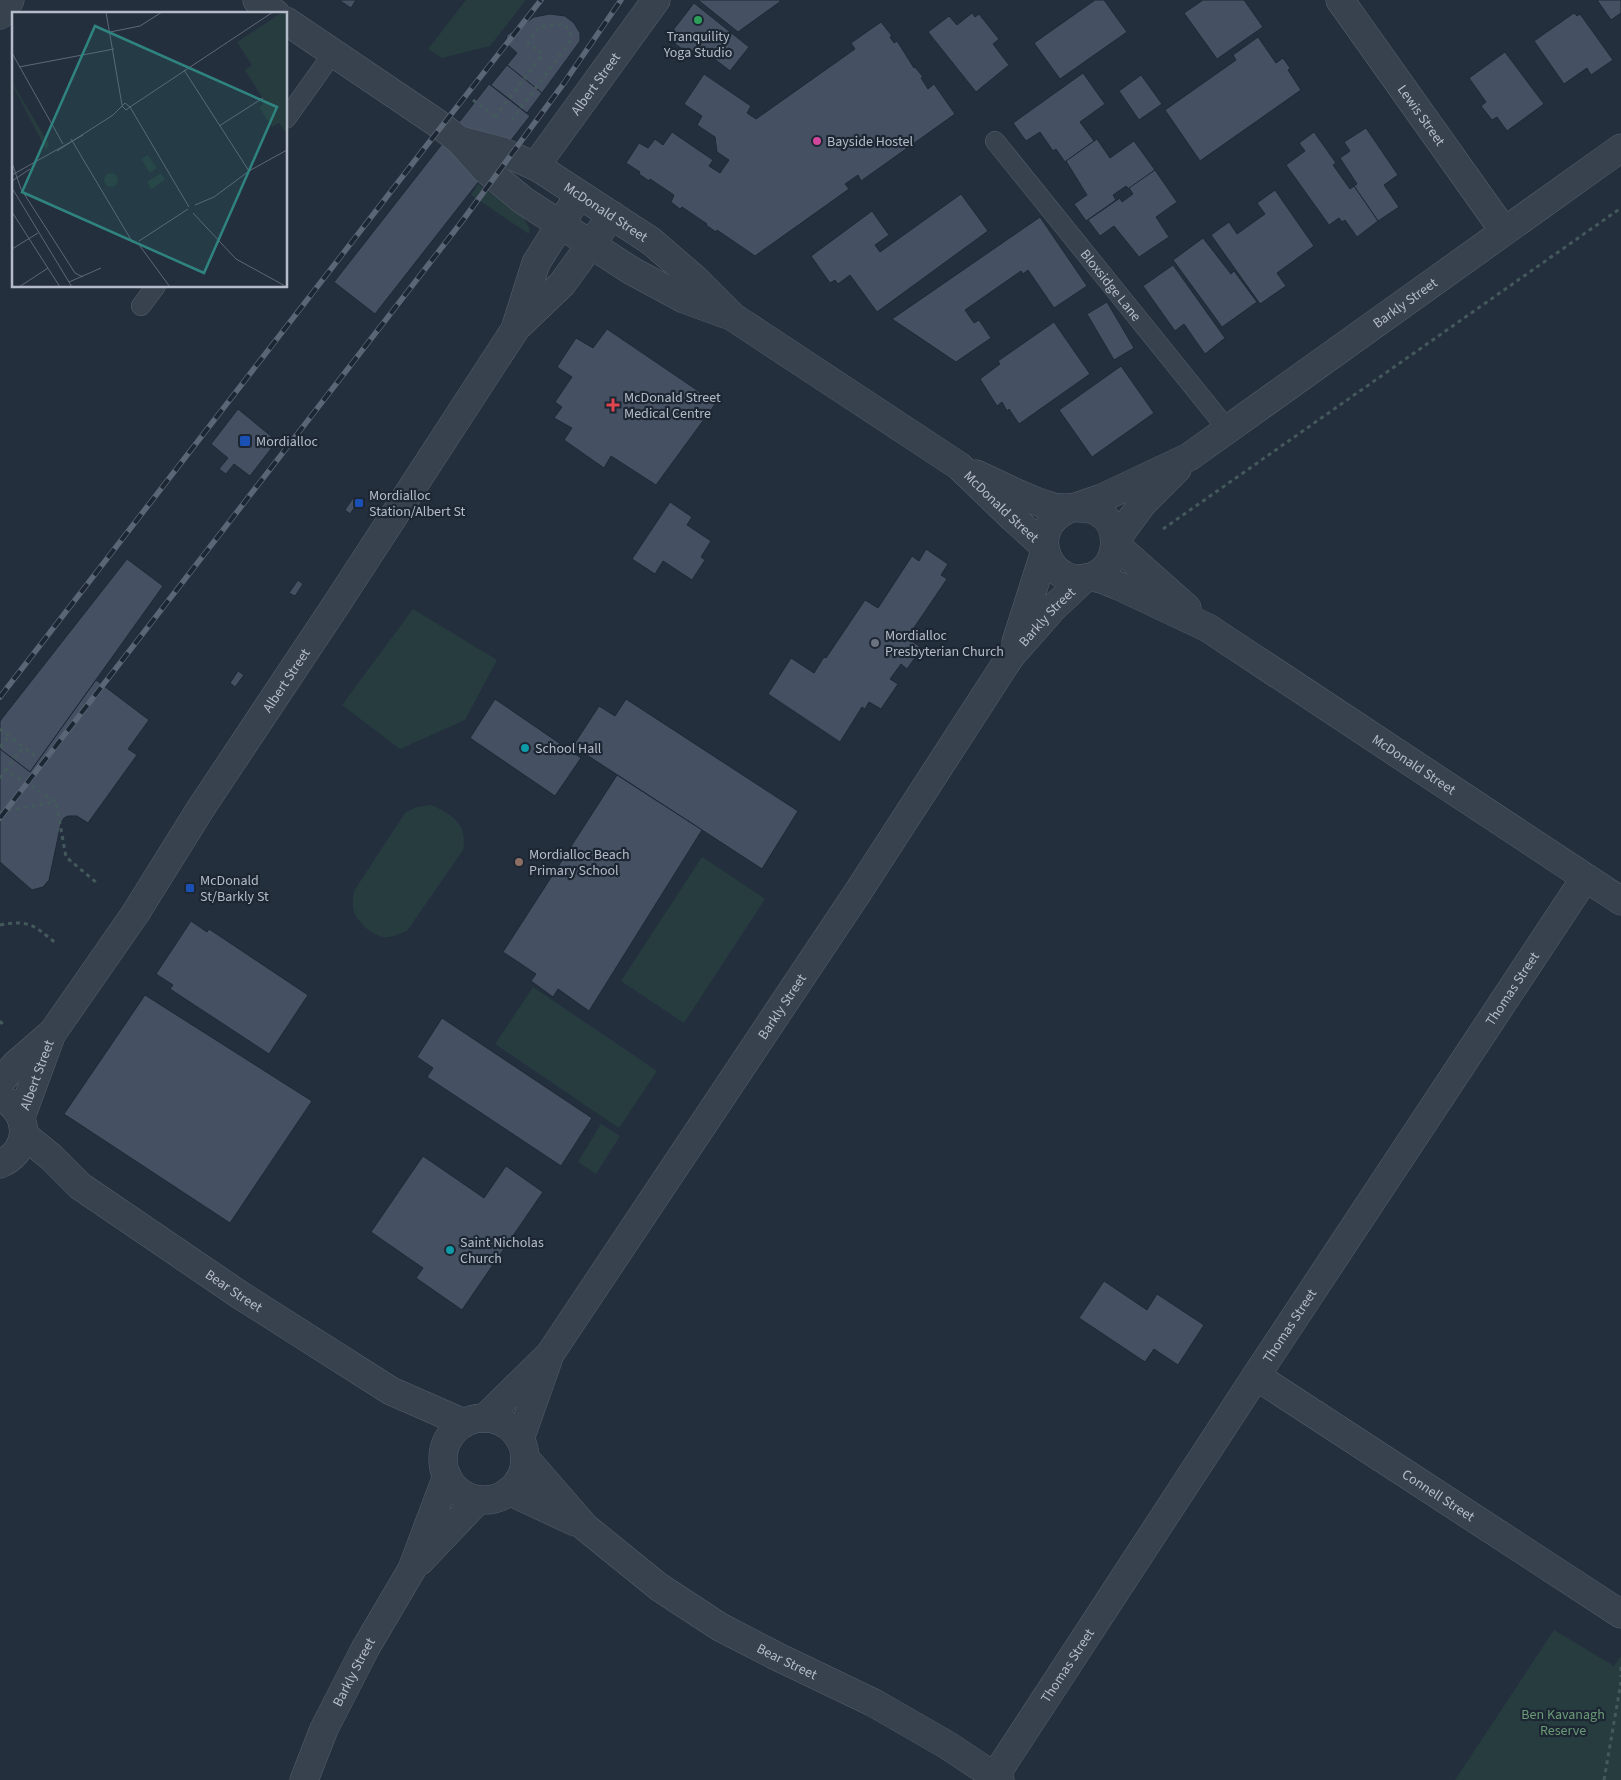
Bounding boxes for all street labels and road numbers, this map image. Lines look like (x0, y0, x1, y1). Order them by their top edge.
street label: Albert Street (566, 48, 626, 120)
street label: Lewis Street (1392, 81, 1450, 151)
street label: McDonald Street (559, 178, 652, 247)
street label: Bloxsidge Lane (1075, 245, 1146, 326)
street label: Barkly Street (1369, 273, 1442, 333)
street label: McDonald Street (959, 467, 1043, 548)
street label: Barkly Street (1015, 583, 1080, 651)
street label: Albert Street (258, 644, 316, 717)
street label: McDonald Street (1368, 730, 1460, 800)
street label: Thomas Street (1481, 948, 1545, 1030)
street label: Barkly Street (753, 970, 812, 1044)
street label: Albert Street (15, 1037, 60, 1113)
street label: Bear Street (201, 1265, 266, 1318)
street label: Thomas Street (1258, 1285, 1322, 1367)
street label: Connell Street (1398, 1465, 1478, 1527)
street label: Thomas Street (1036, 1625, 1100, 1707)
street label: Barkly Street (328, 1634, 381, 1710)
street label: Bear Street (753, 1639, 820, 1685)

